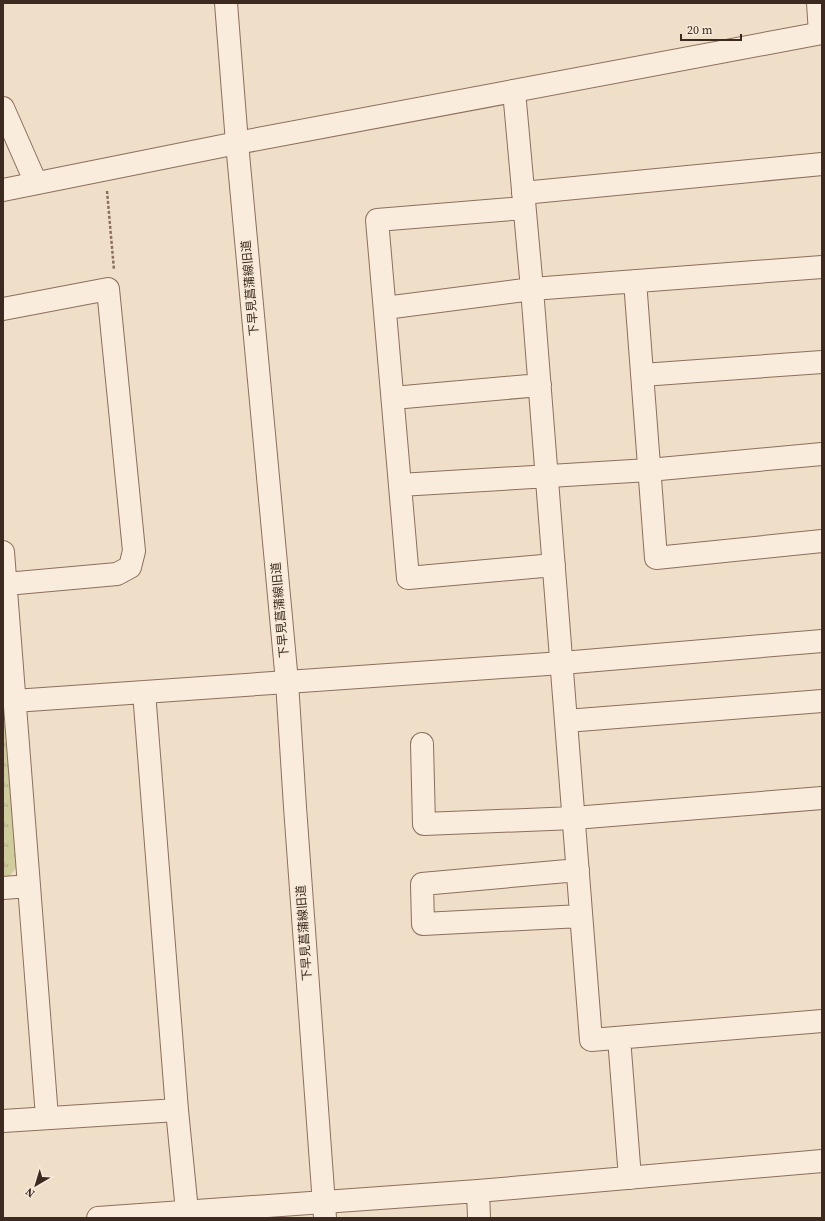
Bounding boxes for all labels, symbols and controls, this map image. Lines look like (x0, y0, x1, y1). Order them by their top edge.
scale bar (681, 16, 741, 42)
text: 20 m (687, 22, 713, 38)
street label: 下早見菖蒲線旧道 (238, 239, 262, 337)
street label: 下早見菖蒲線旧道 (268, 561, 292, 659)
street label: 下早見菖蒲線旧道 (293, 885, 315, 981)
north arrow (16, 1165, 56, 1205)
text: N (22, 1184, 38, 1201)

